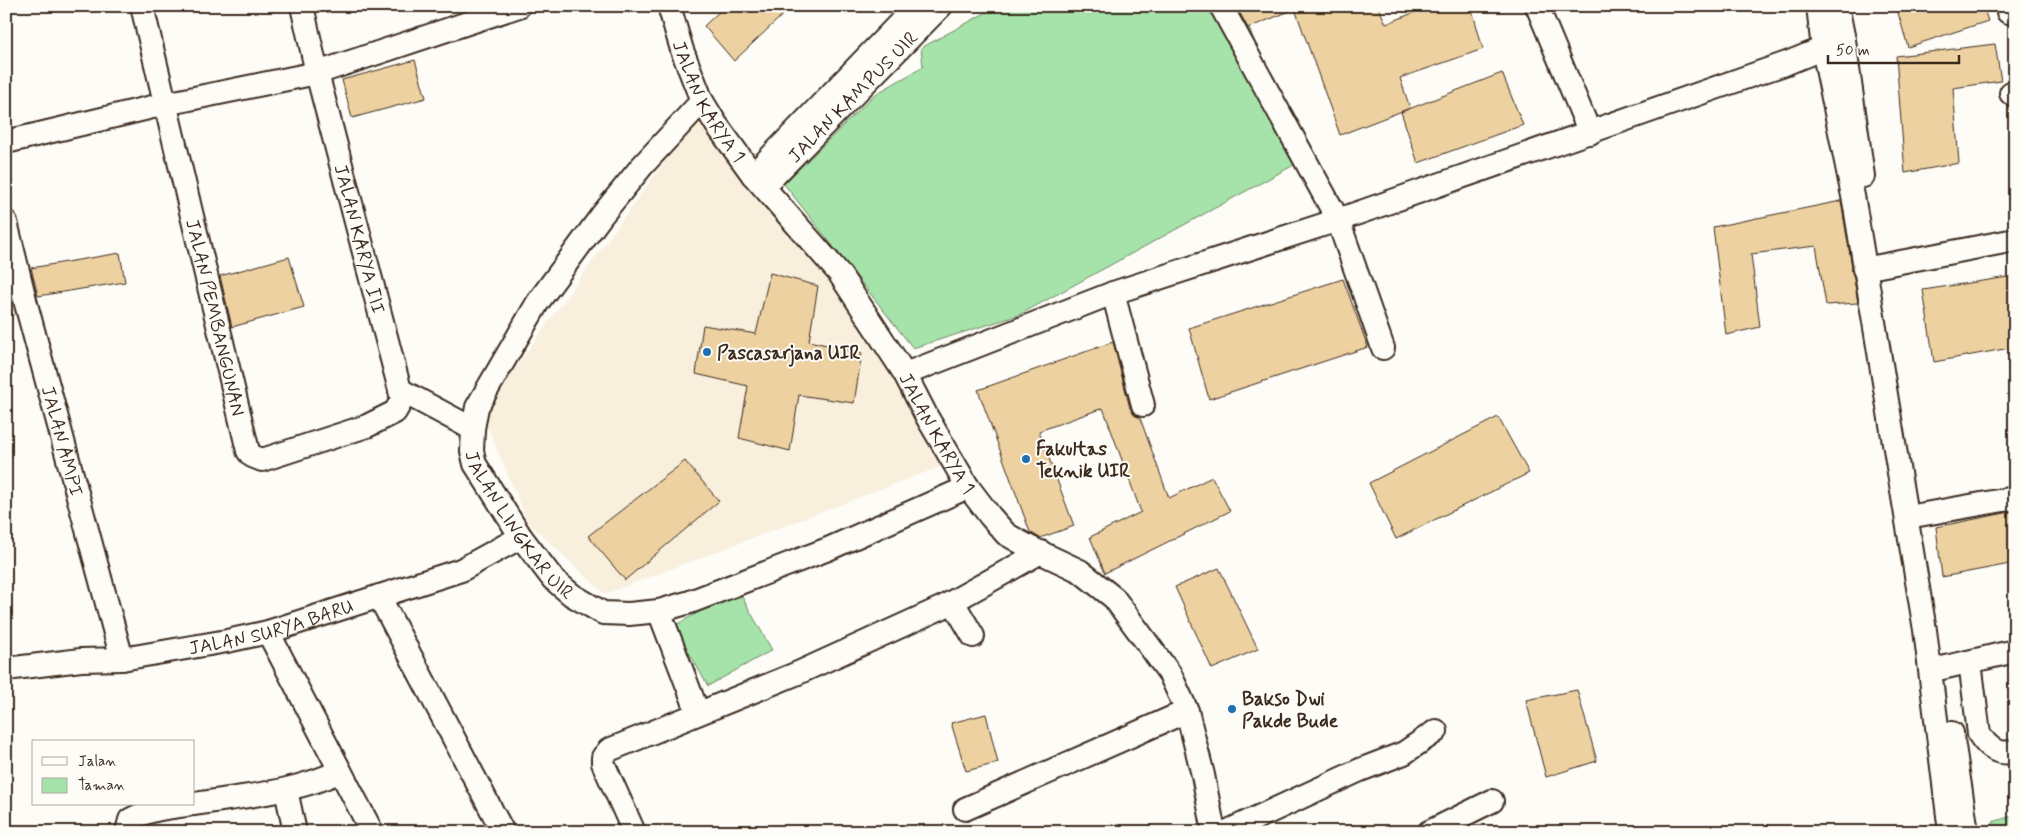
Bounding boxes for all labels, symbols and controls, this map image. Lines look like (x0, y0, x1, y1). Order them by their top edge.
street label: JALAN KAMPUS UIR (783, 26, 924, 169)
scale bar (1828, 32, 1960, 64)
street label: JALAN KARYA 1 (666, 38, 751, 168)
text: 50 m (1836, 41, 1870, 61)
street label: JALAN KARYA III (327, 162, 390, 316)
street label: JALAN PEMBANGUNAN (179, 217, 250, 419)
place label: Pascasarjana UIR (717, 341, 861, 367)
marker: Pascasarjana UIR (701, 346, 713, 358)
street label: JALAN KARYA 1 (892, 369, 980, 500)
street label: JALAN AMPI (35, 383, 88, 499)
place label: Fakultas Teknik UIR (1036, 437, 1130, 484)
street label: JALAN LINGKAR UIR (458, 448, 579, 606)
marker: Fakultas Teknik UIR (1020, 453, 1032, 465)
street label: JALAN SURYA BARU (187, 594, 357, 661)
place label: Bakso Dwi Pakde Bude (1242, 687, 1339, 734)
marker: Bakso Dwi Pakde Bude (1226, 703, 1238, 715)
legend (32, 740, 195, 806)
text: Jalan (78, 752, 117, 772)
text: Taman (78, 776, 126, 796)

